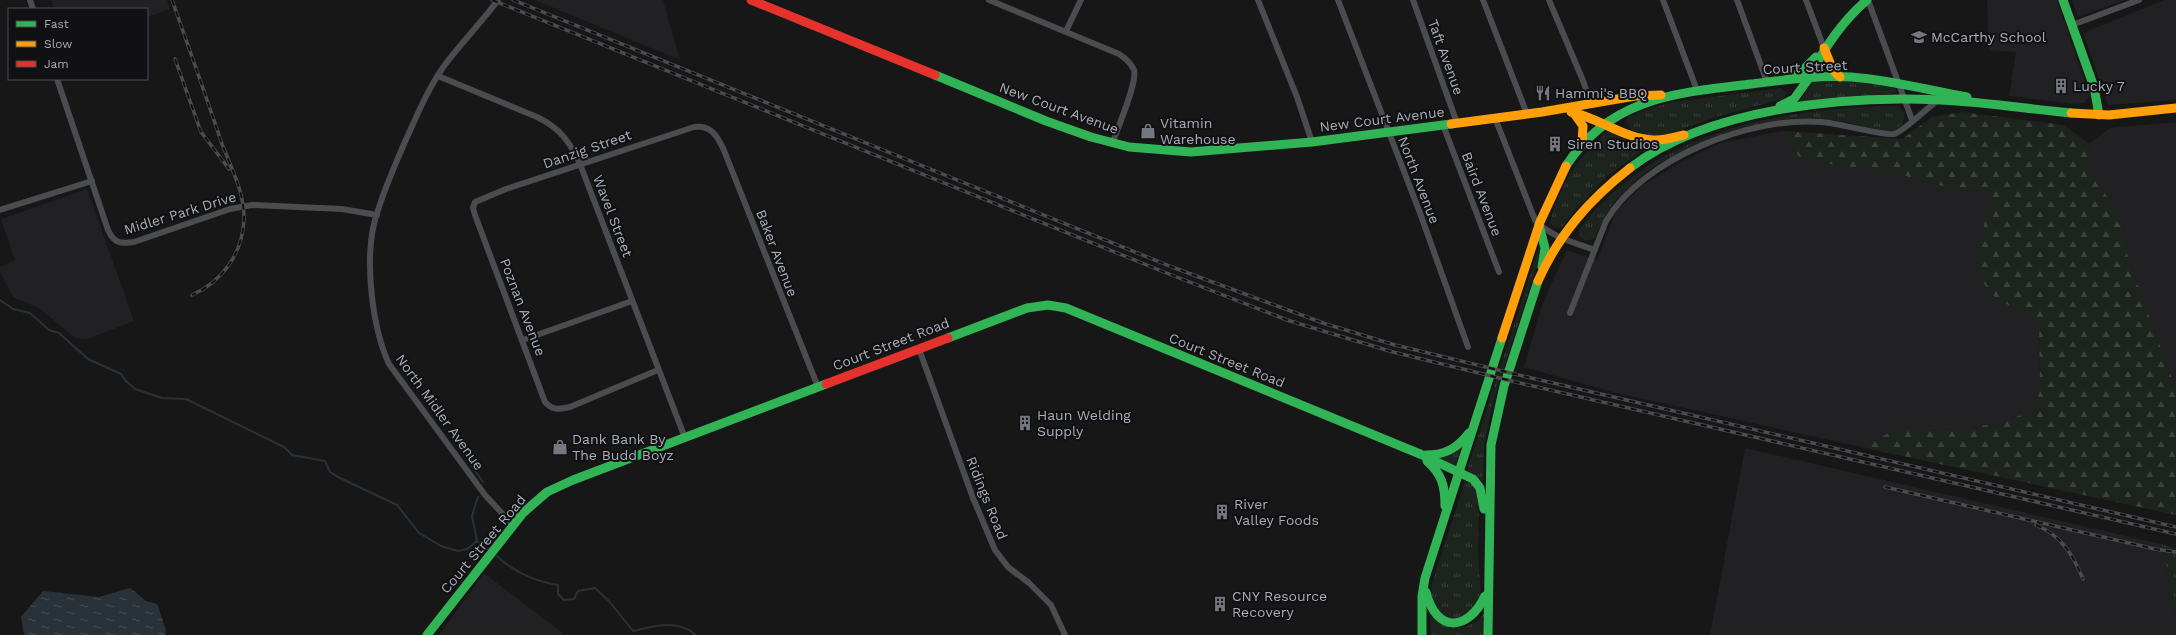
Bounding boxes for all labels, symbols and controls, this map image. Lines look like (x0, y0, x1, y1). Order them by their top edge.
legend (8, 8, 148, 80)
text: Fast (44, 17, 69, 31)
street label: Taft Avenue (1425, 17, 1467, 97)
school or university icon: McCarthy School (1910, 28, 1928, 46)
place label: McCarthy School (1931, 29, 2047, 45)
text: Slow (44, 37, 72, 51)
text: Jam (44, 57, 69, 71)
street label: Court Street (1762, 57, 1848, 77)
building icon: Lucky 7 (2052, 77, 2070, 95)
place label: Lucky 7 (2073, 78, 2125, 94)
street label: New Court Avenue (997, 79, 1121, 137)
restaurant icon: Hammi's BBQ (1534, 84, 1552, 102)
place label: Hammi's BBQ (1555, 85, 1648, 101)
street label: New Court Avenue (1319, 103, 1445, 135)
place label: Vitamin Warehouse (1160, 115, 1236, 147)
shop icon: Vitamin Warehouse (1139, 122, 1157, 140)
street label: Danzig Street (541, 126, 633, 172)
street label: North Avenue (1395, 134, 1443, 226)
building icon: Siren Studios (1546, 135, 1564, 153)
place label: Siren Studios (1567, 136, 1658, 152)
street label: Baird Avenue (1459, 150, 1505, 238)
street label: Wavel Street (590, 173, 636, 259)
street label: Midler Park Drive (122, 188, 238, 238)
street label: Baker Avenue (753, 207, 801, 299)
street label: Poznan Avenue (497, 256, 549, 358)
street label: Court Street Road (830, 314, 952, 374)
street label: Court Street Road (1167, 329, 1287, 391)
street label: North Midler Avenue (393, 351, 487, 473)
place label: Haun Welding Supply (1037, 407, 1131, 439)
building icon: Haun Welding Supply (1016, 414, 1034, 432)
place label: Dank Bank By The Budd Boyz (572, 431, 674, 463)
shop icon: Dank Bank By The Budd Boyz (551, 438, 569, 456)
street label: Ridings Road (963, 454, 1011, 542)
street label: Court Street Road (437, 491, 529, 597)
place label: River Valley Foods (1234, 496, 1319, 528)
building icon: River Valley Foods (1213, 503, 1231, 521)
place label: CNY Resource Recovery (1232, 588, 1327, 620)
building icon: CNY Resource Recovery (1211, 595, 1229, 613)

